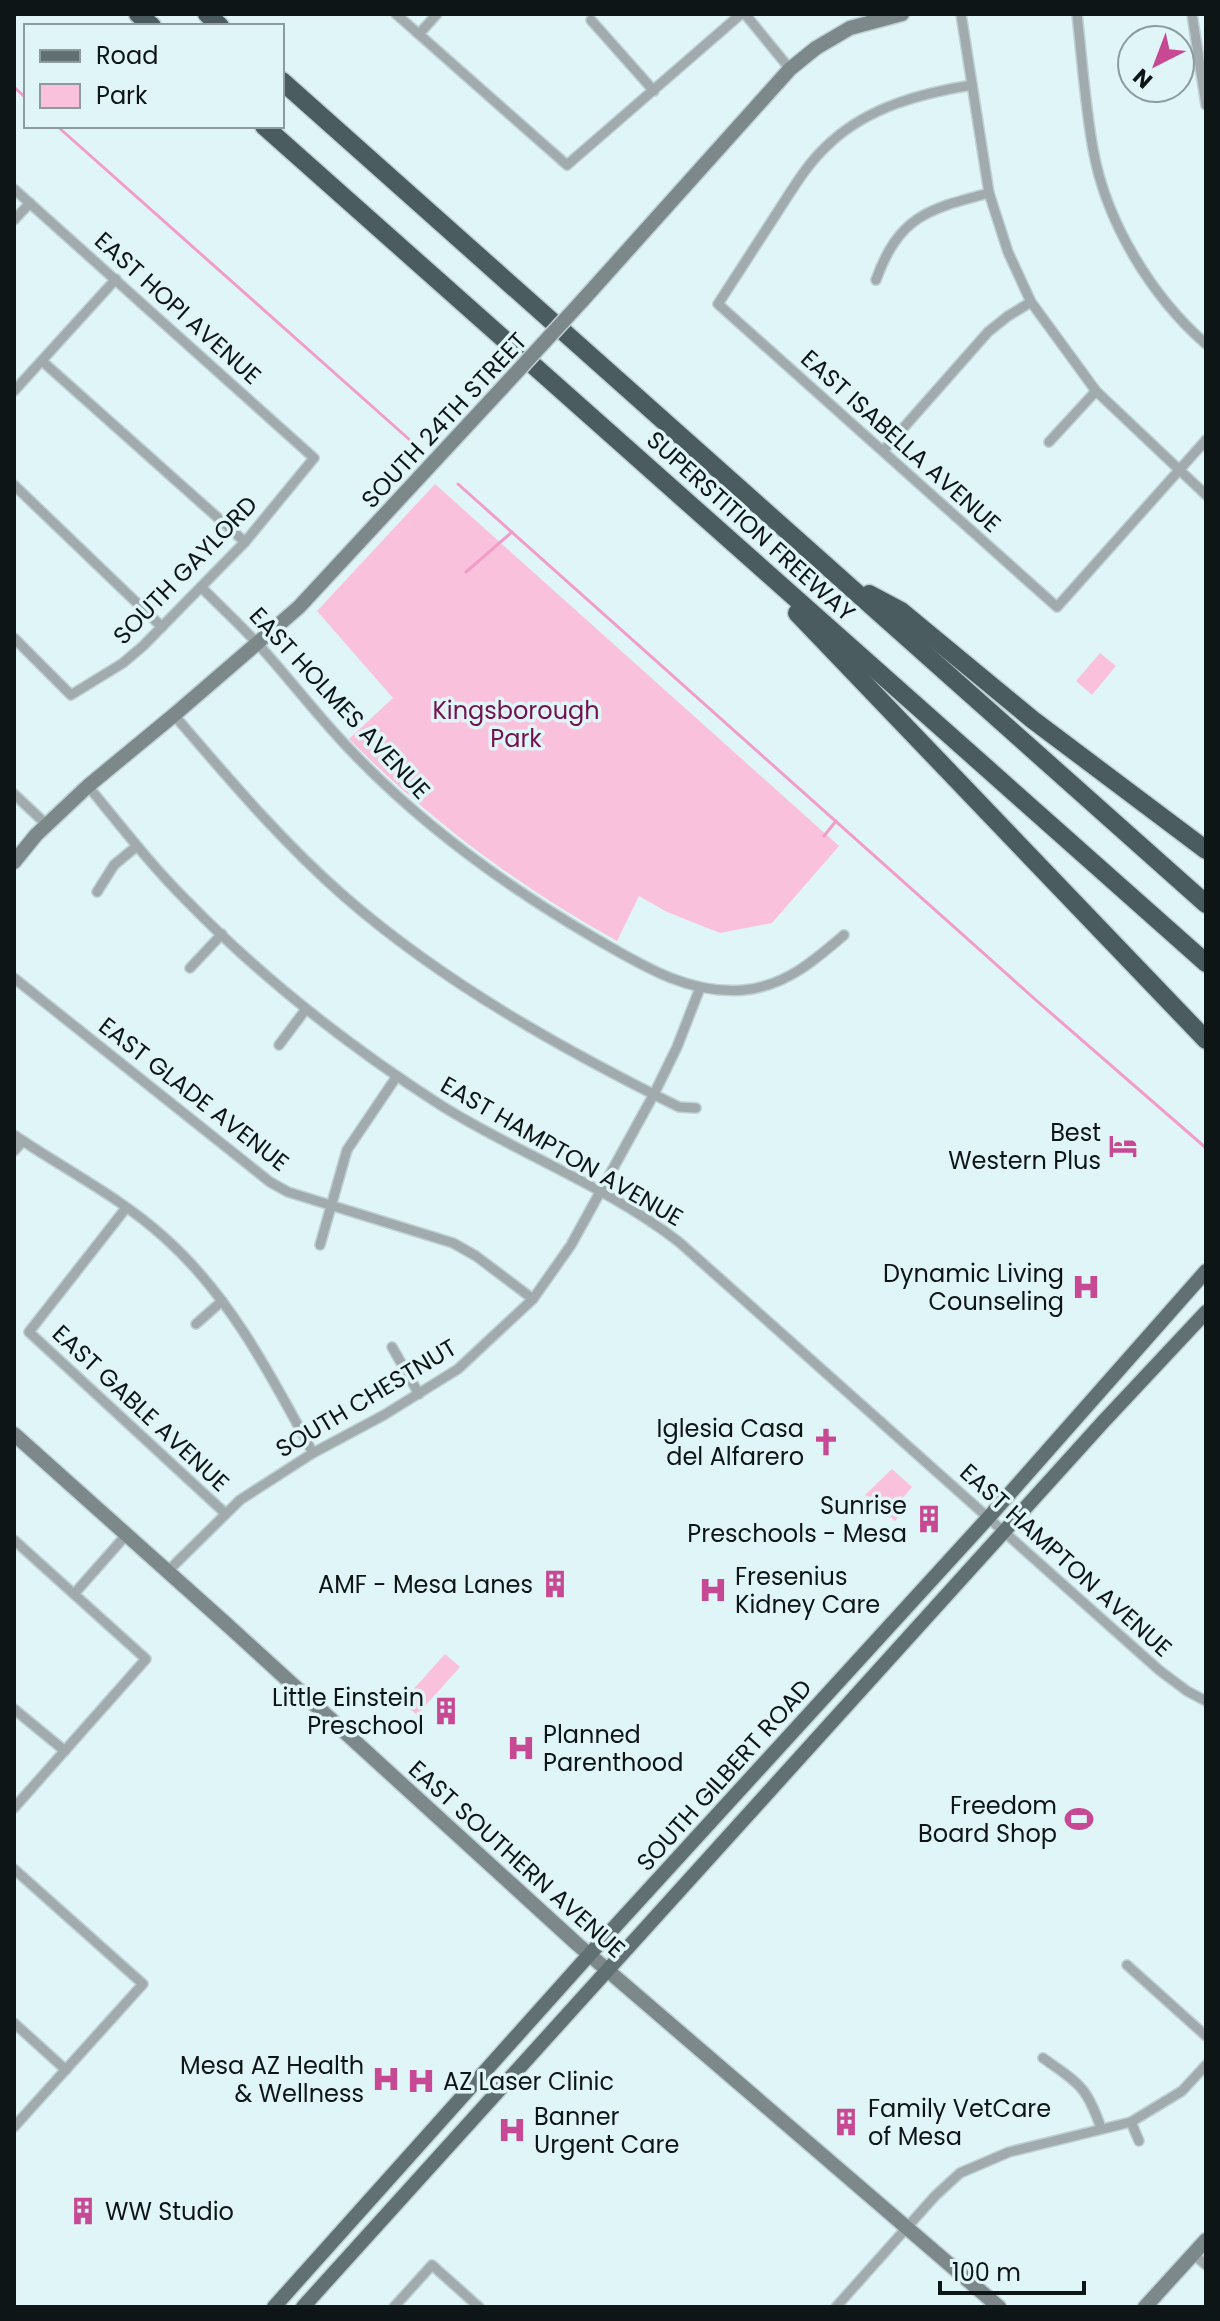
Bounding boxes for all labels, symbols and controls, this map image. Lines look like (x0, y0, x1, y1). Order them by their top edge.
legend (24, 24, 284, 128)
north arrow (1116, 24, 1196, 104)
text: Road (96, 39, 158, 72)
text: N (1126, 61, 1159, 96)
text: Park (96, 79, 148, 112)
street label: EAST HOPI AVENUE (88, 224, 268, 392)
street label: SOUTH 24TH STREET (354, 325, 534, 515)
street label: EAST ISABELLA AVENUE (794, 342, 1008, 540)
street label: SUPERSTITION FREEWAY (640, 423, 862, 629)
street label: SOUTH GAYLORD (105, 488, 265, 652)
street label: EAST HOLMES AVENUE (242, 600, 438, 806)
park label: Kingsborough Park (432, 694, 600, 755)
street label: EAST GLADE AVENUE (92, 1009, 296, 1179)
street label: EAST HAMPTON AVENUE (435, 1068, 689, 1234)
place label: Best Western Plus (948, 1116, 1101, 1177)
hotel icon: Best Western Plus (1108, 1131, 1138, 1161)
place label: Dynamic Living Counseling (883, 1257, 1064, 1318)
hospital icon: Dynamic Living Counseling (1071, 1272, 1101, 1302)
street label: EAST GABLE AVENUE (45, 1317, 237, 1499)
street label: SOUTH CHESTNUT (269, 1331, 463, 1465)
place label: Iglesia Casa del Alfarero (657, 1412, 804, 1473)
church icon: Iglesia Casa del Alfarero (811, 1427, 841, 1457)
street label: EAST HAMPTON AVENUE (953, 1456, 1179, 1664)
place label: Sunrise Preschools - Mesa (687, 1489, 907, 1550)
building icon: Sunrise Preschools - Mesa (914, 1504, 944, 1534)
place label: Fresenius Kidney Care (735, 1560, 880, 1621)
place label: AMF - Mesa Lanes (318, 1568, 533, 1601)
building icon: AMF - Mesa Lanes (540, 1569, 570, 1599)
hospital icon: Fresenius Kidney Care (698, 1575, 728, 1605)
street label: SOUTH GILBERT ROAD (629, 1672, 819, 1878)
place label: Little Einstein Preschool (272, 1681, 424, 1742)
building icon: Little Einstein Preschool (431, 1696, 461, 1726)
place label: Planned Parenthood (543, 1718, 683, 1779)
hospital icon: Planned Parenthood (506, 1733, 536, 1763)
street label: EAST SOUTHERN AVENUE (402, 1753, 632, 1965)
place label: Freedom Board Shop (918, 1789, 1057, 1850)
sports icon: Freedom Board Shop (1064, 1804, 1094, 1834)
place label: Mesa AZ Health & Wellness (180, 2049, 364, 2110)
hospital icon: Mesa AZ Health & Wellness (371, 2064, 401, 2094)
place label: AZ Laser Clinic (443, 2065, 614, 2098)
hospital icon: AZ Laser Clinic (406, 2066, 436, 2096)
place label: Family VetCare of Mesa (868, 2092, 1051, 2153)
place label: Banner Urgent Care (534, 2100, 679, 2161)
building icon: Family VetCare of Mesa (831, 2107, 861, 2137)
hospital icon: Banner Urgent Care (497, 2115, 527, 2145)
place label: WW Studio (105, 2195, 234, 2228)
building icon: WW Studio (68, 2196, 98, 2226)
scale bar (940, 2245, 1084, 2295)
text: 100 m (952, 2256, 1021, 2289)

